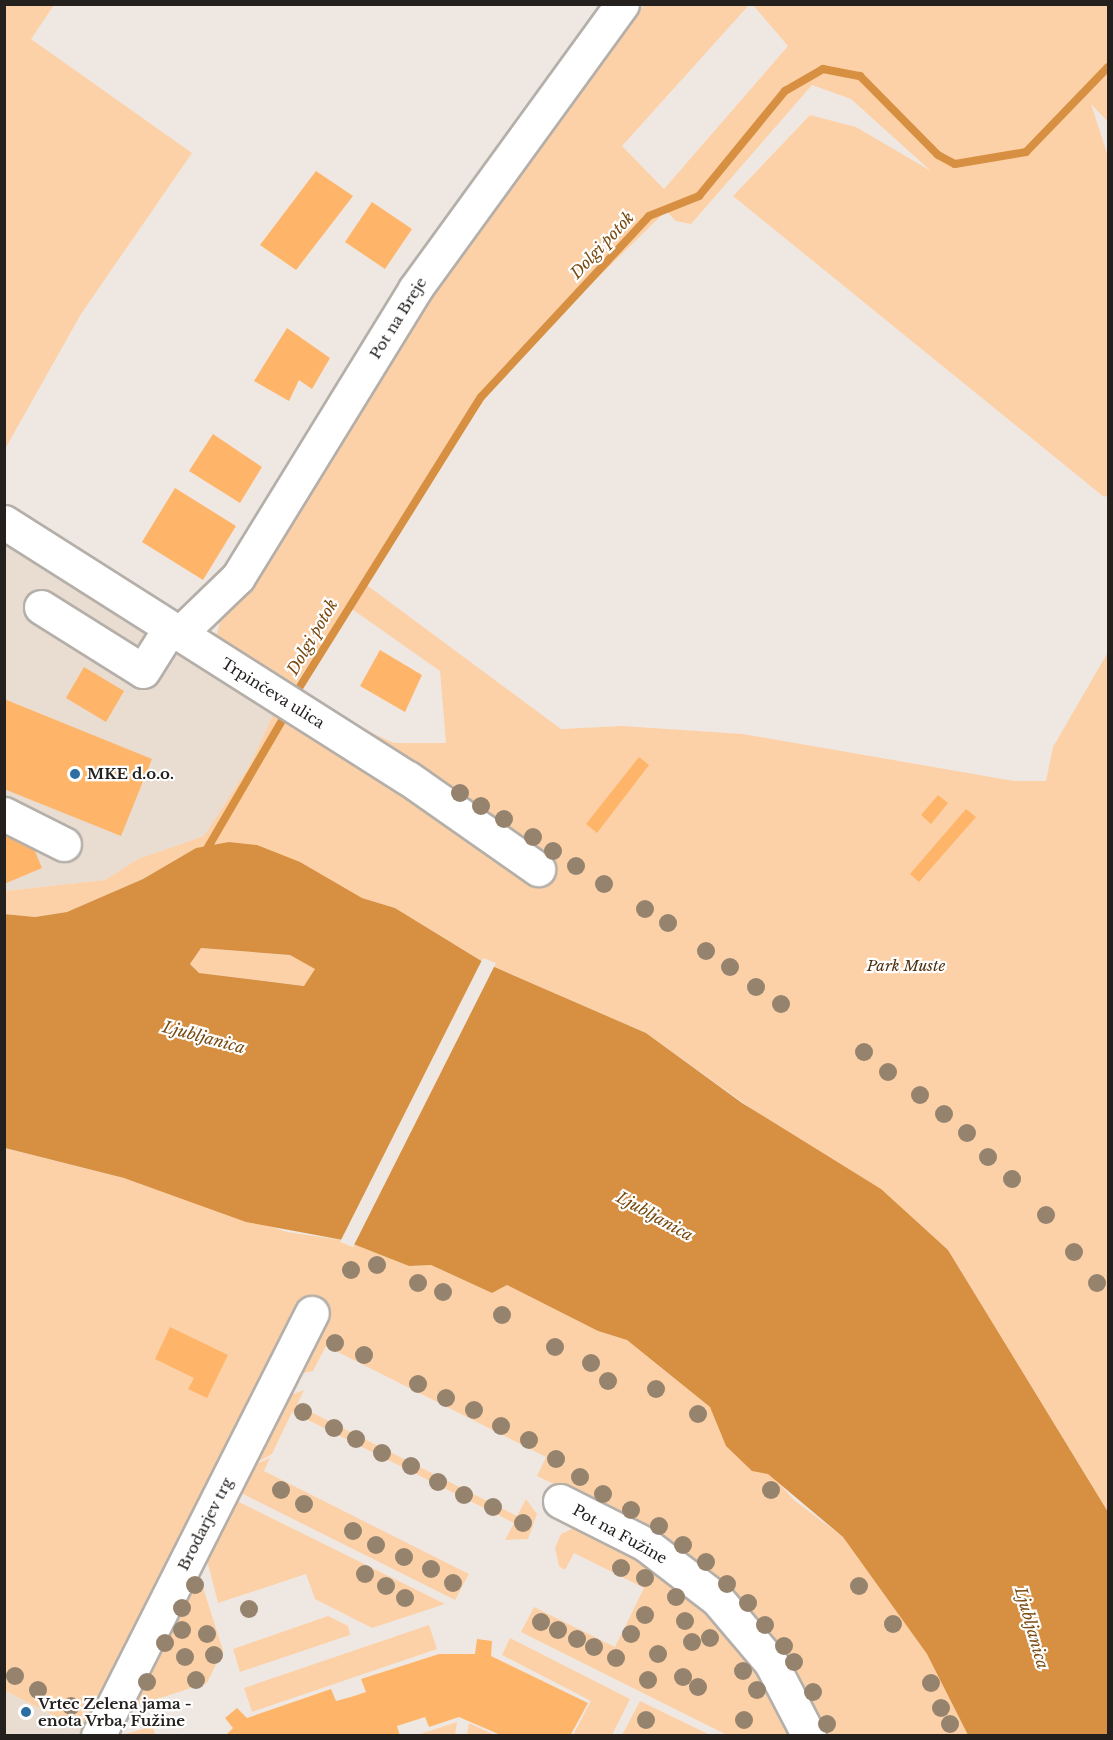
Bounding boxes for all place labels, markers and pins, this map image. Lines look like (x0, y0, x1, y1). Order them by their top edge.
place label: MKE d.o.o. (87, 765, 174, 783)
marker: MKE d.o.o. (68, 767, 82, 781)
place label: Vrtec Zelena jama - enota Vrba, Fužine (38, 1694, 191, 1729)
marker: Vrtec Zelena jama - enota Vrba, Fužine (19, 1705, 33, 1719)

